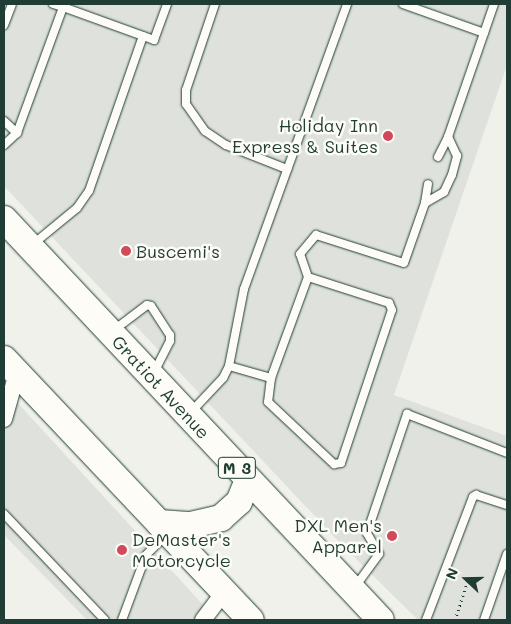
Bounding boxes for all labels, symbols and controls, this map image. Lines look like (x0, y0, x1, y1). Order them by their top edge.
place label: Holiday Inn Express & Suites (232, 115, 378, 158)
marker: Holiday Inn Express & Suites (382, 130, 394, 142)
place label: Buscemi's (136, 240, 220, 262)
marker: Buscemi's (120, 245, 132, 257)
street label: Gratiot Avenue (108, 331, 214, 443)
road number: M 3 (217, 454, 257, 482)
place label: DXL Men's Apparel (294, 515, 382, 558)
place label: DeMaster's Motorcycle (132, 529, 231, 572)
marker: DXL Men's Apparel (386, 530, 398, 542)
marker: DeMaster's Motorcycle (116, 544, 128, 556)
north arrow (441, 554, 491, 604)
text: N (441, 565, 462, 582)

